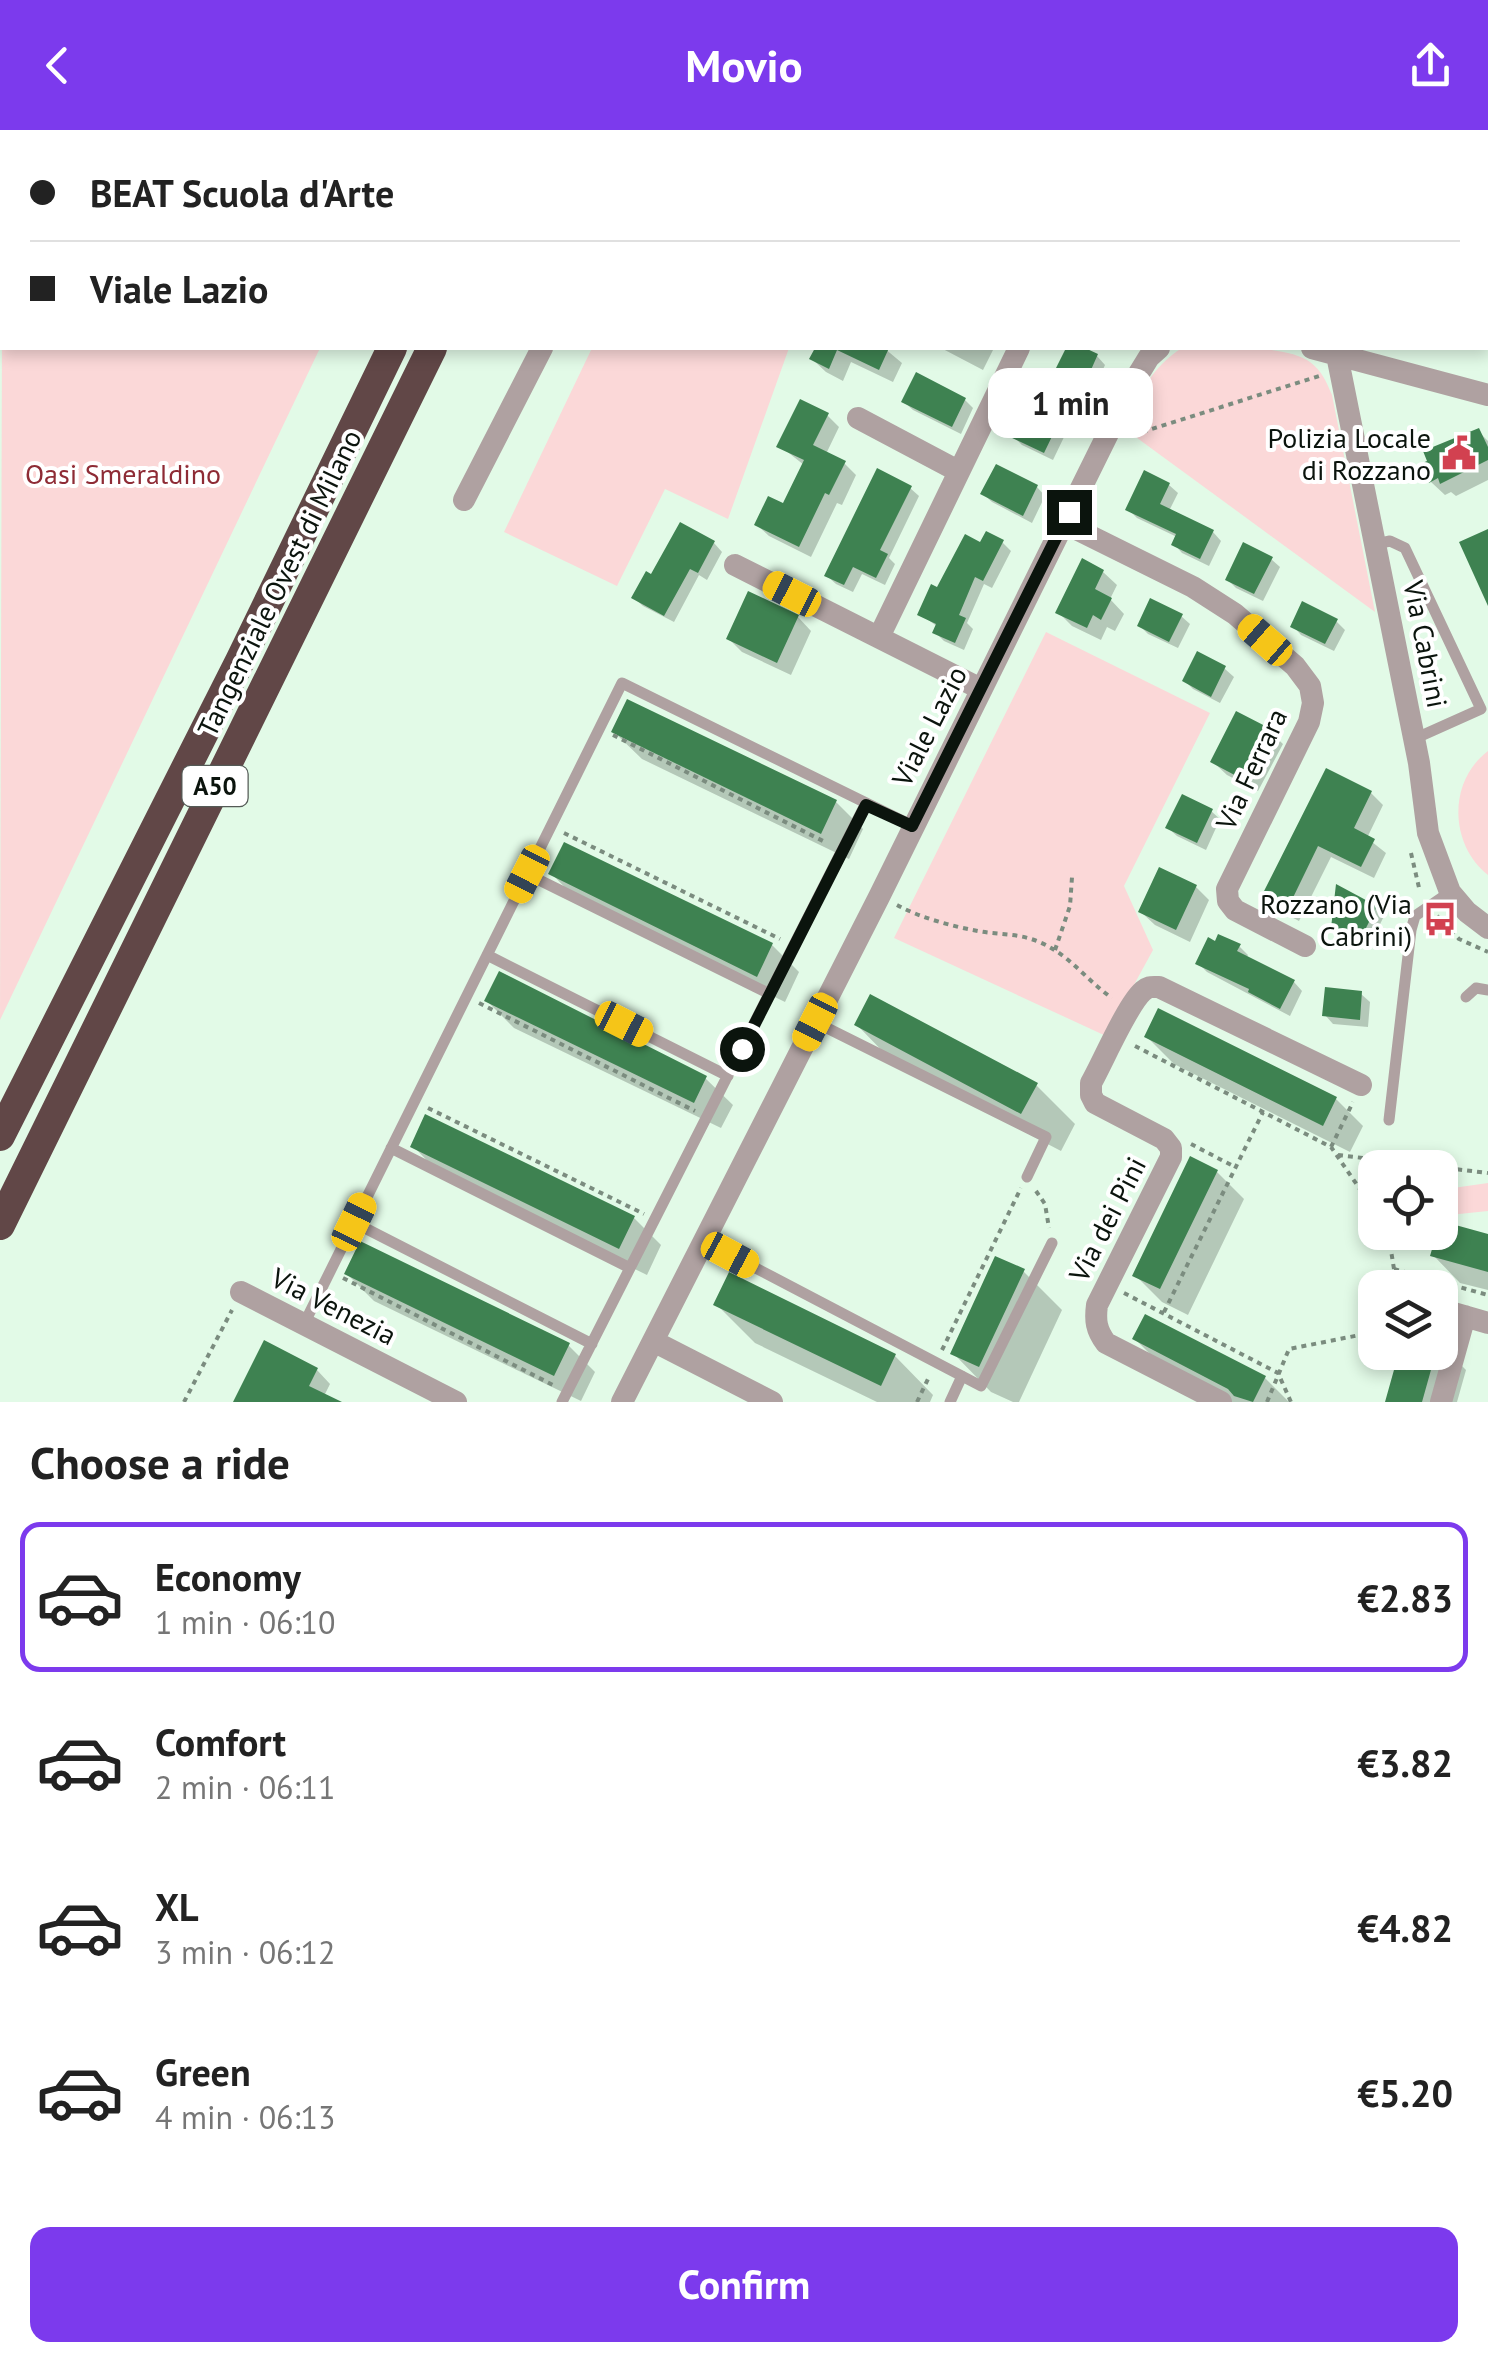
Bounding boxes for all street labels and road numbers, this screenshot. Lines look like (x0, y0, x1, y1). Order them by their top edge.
street label: Tangenziale Ovest di Milano (188, 423, 370, 743)
street label: Via Cabrini (1395, 576, 1456, 711)
street label: Viale Lazio (883, 660, 975, 793)
street label: Via Ferrara (1206, 702, 1295, 837)
road number: A50 (182, 766, 248, 806)
street label: Via dei Pini (1059, 1150, 1154, 1288)
street label: Via Venezia (264, 1258, 403, 1353)

